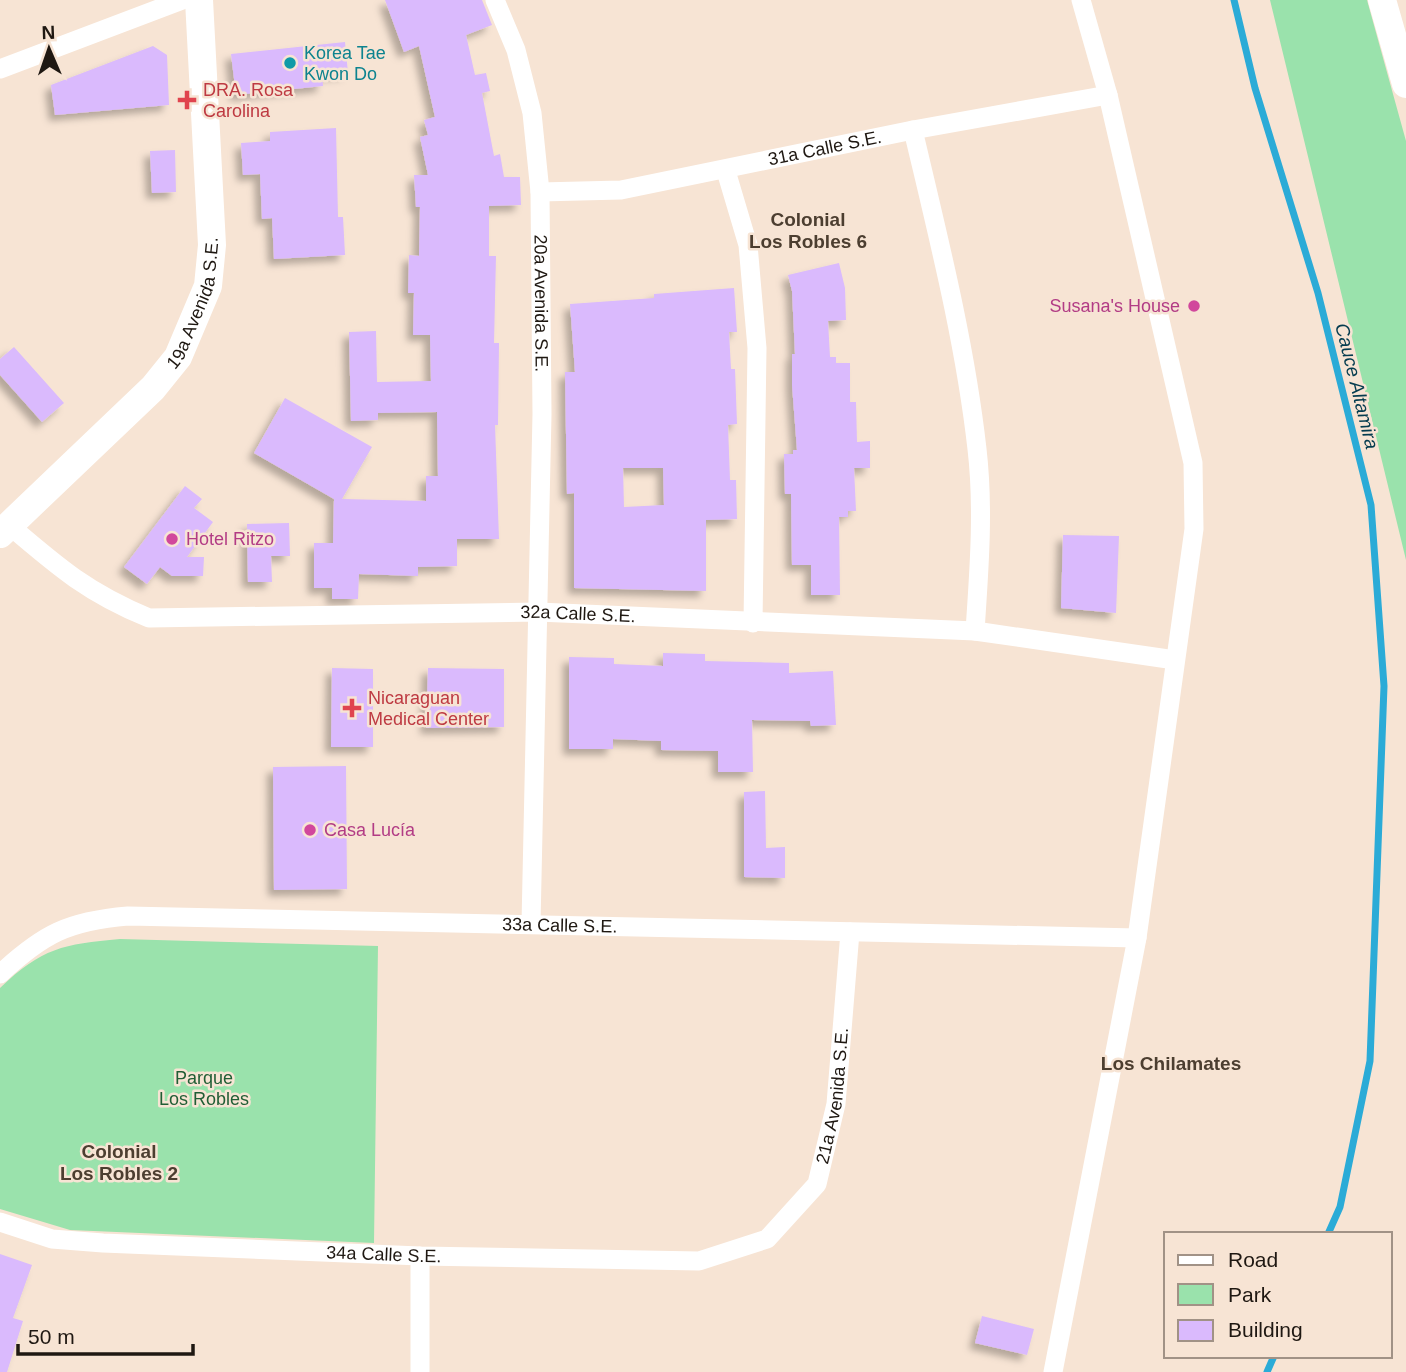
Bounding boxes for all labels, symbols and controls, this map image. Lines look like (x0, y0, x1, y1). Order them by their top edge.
north arrow (14, 14, 84, 84)
text: N (41, 22, 56, 43)
place label: Korea Tae Kwon Do (304, 43, 386, 84)
marker: Korea Tae Kwon Do (282, 55, 298, 71)
place label: DRA. Rosa Carolina (203, 80, 294, 121)
marker: DRA. Rosa Carolina (177, 90, 197, 110)
street label: 31a Calle S.E. (766, 127, 883, 170)
district label: Colonial Los Robles 6 (749, 209, 867, 252)
street label: 20a Avenida S.E. (530, 234, 552, 372)
street label: 19a Avenida S.E. (163, 237, 222, 373)
place label: Susana's House (1049, 296, 1180, 316)
marker: Susana's House (1186, 298, 1202, 314)
water label: Cauce Altamira (1331, 321, 1383, 451)
place label: Hotel Ritzo (186, 529, 274, 549)
marker: Hotel Ritzo (164, 531, 180, 547)
street label: 32a Calle S.E. (520, 602, 636, 626)
place label: Nicaraguan Medical Center (368, 688, 489, 729)
marker: Nicaraguan Medical Center (342, 698, 362, 718)
place label: Casa Lucía (324, 820, 416, 840)
marker: Casa Lucía (302, 822, 318, 838)
street label: 33a Calle S.E. (502, 914, 618, 937)
street label: 21a Avenida S.E. (812, 1027, 852, 1166)
district label: Los Chilamates (1101, 1053, 1241, 1074)
park label: Parque Los Robles (159, 1068, 249, 1109)
district label: Colonial Los Robles 2 (60, 1141, 178, 1184)
legend (1164, 1232, 1392, 1358)
street label: 34a Calle S.E. (326, 1242, 442, 1266)
text: Road (1228, 1248, 1278, 1271)
text: Park (1228, 1283, 1272, 1306)
scale bar (18, 1312, 192, 1356)
text: Building (1228, 1318, 1303, 1341)
text: 50 m (28, 1325, 75, 1348)

